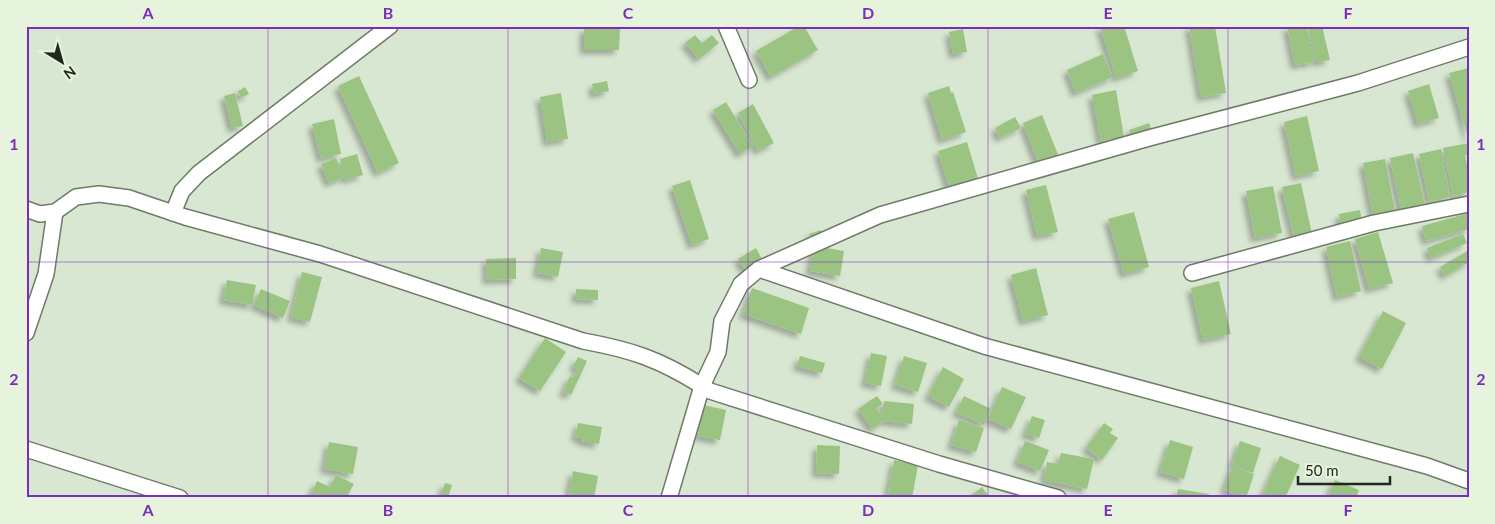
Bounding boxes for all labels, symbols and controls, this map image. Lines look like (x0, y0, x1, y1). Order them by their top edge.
text: A (141, 3, 154, 22)
text: B (383, 3, 393, 22)
text: C (623, 3, 634, 22)
text: D (862, 3, 874, 22)
text: E (1103, 3, 1113, 22)
text: F (1343, 3, 1353, 22)
north arrow (38, 38, 88, 88)
text: N (61, 63, 80, 83)
text: 1 (9, 134, 19, 153)
text: 1 (1476, 134, 1486, 153)
text: 2 (9, 369, 19, 388)
text: 2 (1476, 369, 1486, 388)
scale bar (1298, 454, 1390, 486)
text: 50 m (1305, 461, 1339, 479)
text: A (141, 500, 154, 519)
text: B (383, 500, 393, 519)
text: C (623, 500, 634, 519)
text: D (862, 500, 874, 519)
text: E (1103, 500, 1113, 519)
text: F (1343, 500, 1353, 519)

